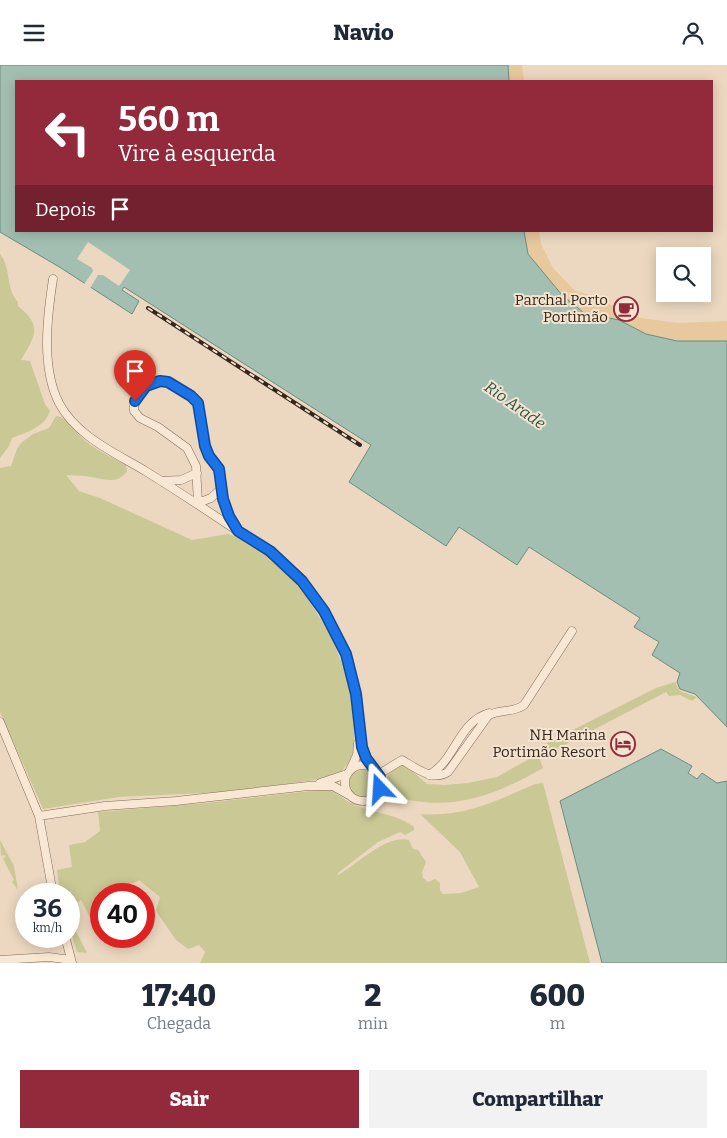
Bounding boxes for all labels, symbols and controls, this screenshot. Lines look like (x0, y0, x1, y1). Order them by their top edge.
icon: menu (20, 19, 48, 47)
text: Navio (333, 19, 394, 46)
icon: person (679, 19, 707, 47)
text: 560 m (118, 98, 220, 140)
icon: left (35, 100, 100, 165)
text: Vire à esquerda (118, 140, 276, 167)
icon: arrive (106, 195, 134, 223)
text: Depois (35, 198, 96, 221)
map controls (656, 247, 711, 302)
button: search (656, 247, 711, 302)
place label: Parchal Porto Portimão (515, 291, 608, 326)
cafe icon: Parchal Porto Portimão (613, 296, 639, 322)
pin (114, 350, 156, 401)
icon: arrive (121, 357, 149, 385)
water label: Rio Arade (481, 377, 549, 433)
place label: NH Marina Portimão Resort (492, 726, 607, 761)
hotel icon: NH Marina Portimão Resort (610, 731, 636, 757)
position arrow (353, 762, 405, 814)
speed limit sign: 40 (90, 883, 155, 948)
text: 36 (33, 894, 62, 924)
text: km/h (33, 921, 62, 935)
text: 17:40 (142, 978, 216, 1014)
text: 2 (364, 978, 381, 1014)
text: 600 (530, 978, 585, 1014)
text: Chegada (147, 1014, 211, 1033)
text: min (358, 1014, 388, 1033)
text: m (550, 1014, 565, 1033)
button: Sair (20, 1070, 359, 1128)
button: Compartilhar (369, 1070, 707, 1128)

